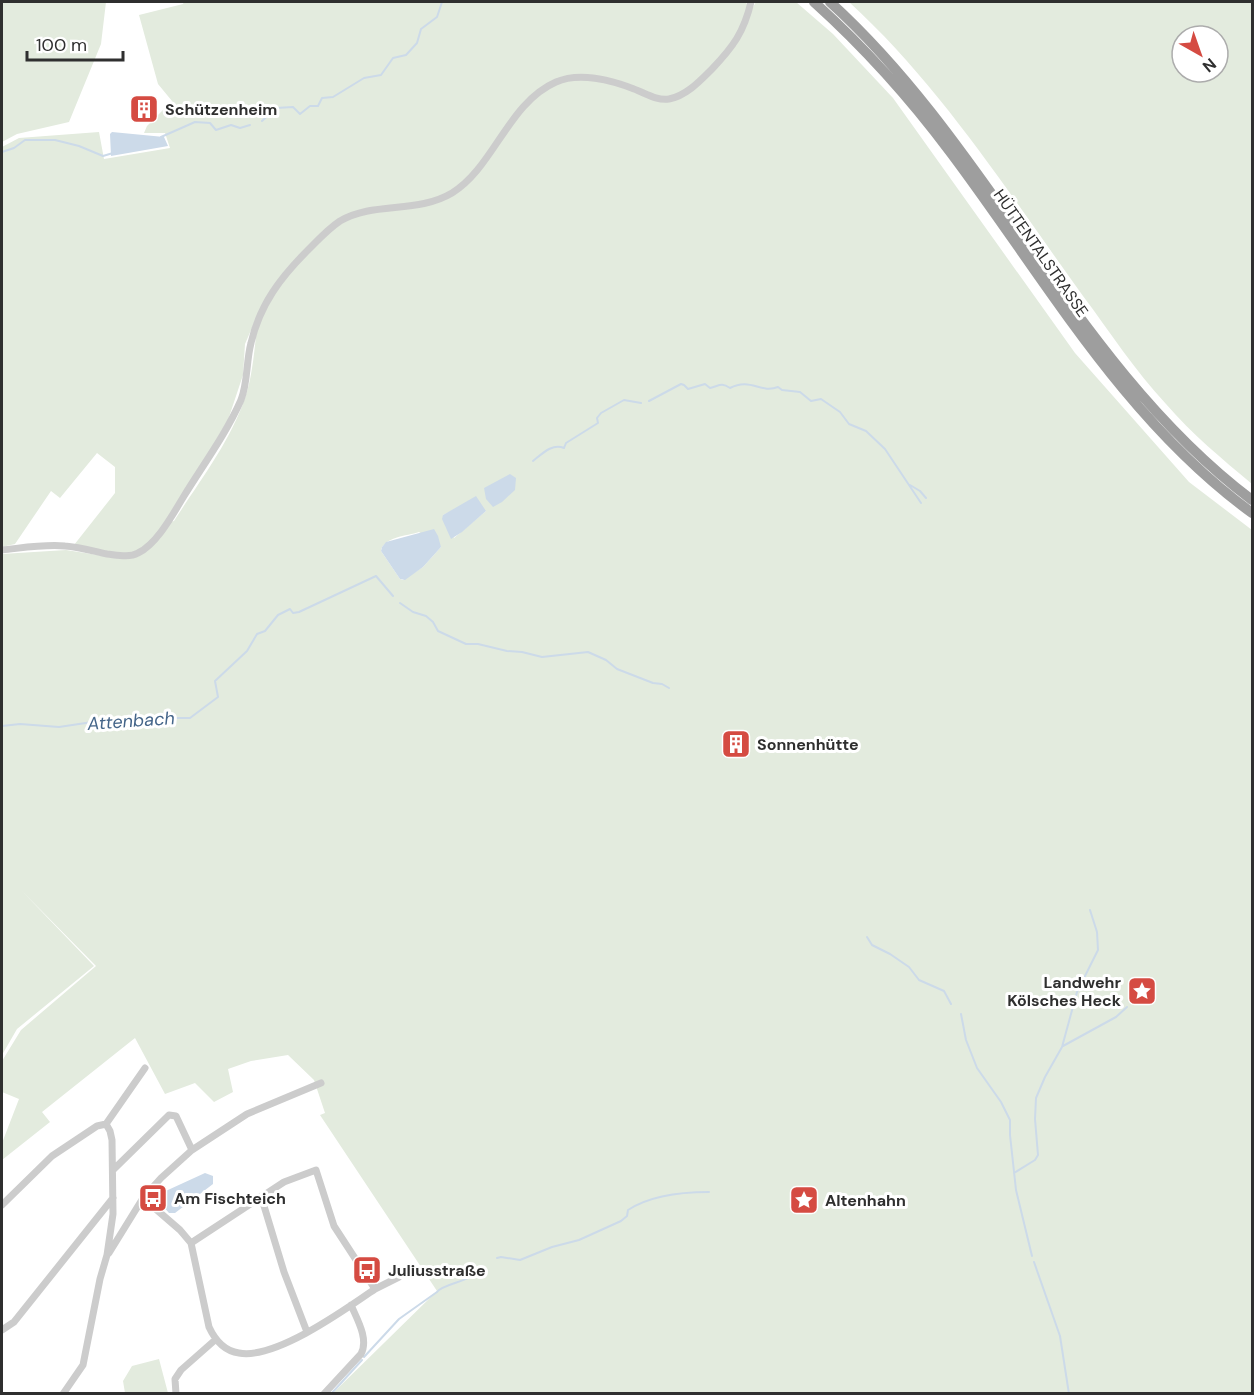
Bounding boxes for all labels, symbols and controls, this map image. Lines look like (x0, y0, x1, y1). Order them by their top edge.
scale bar (27, 24, 123, 62)
north arrow (1170, 24, 1230, 84)
text: 100 m (36, 33, 87, 57)
text: N (1198, 53, 1221, 77)
building icon: Schützenheim (128, 93, 160, 125)
place label: Schützenheim (165, 99, 277, 120)
street label: HÜTTENTALSTRASSE (989, 185, 1093, 321)
water label: Attenbach (86, 706, 175, 736)
building icon: Sonnenhütte (720, 728, 752, 760)
place label: Sonnenhütte (757, 734, 859, 755)
place label: Landwehr Kölsches Heck (1007, 972, 1122, 1011)
place icon: Landwehr Kölsches Heck (1126, 975, 1158, 1007)
bus stop icon: Am Fischteich (137, 1182, 169, 1214)
place icon: Altenhahn (788, 1184, 820, 1216)
place label: Am Fischteich (174, 1188, 286, 1209)
place label: Altenhahn (825, 1190, 906, 1211)
bus stop icon: Juliusstraße (351, 1254, 383, 1286)
place label: Juliusstraße (388, 1260, 486, 1281)

